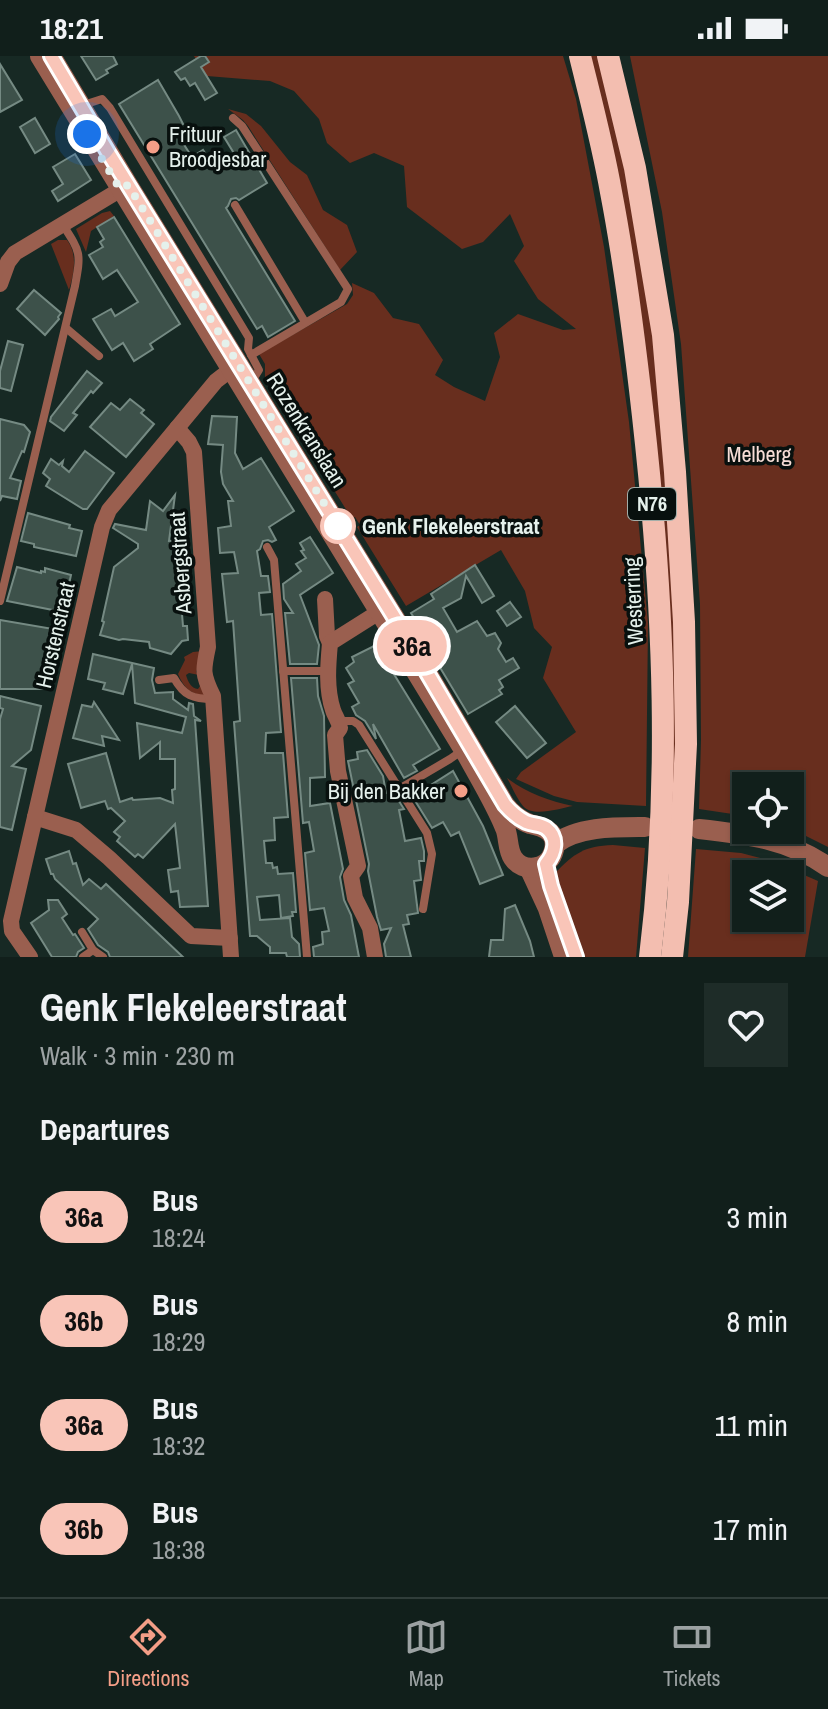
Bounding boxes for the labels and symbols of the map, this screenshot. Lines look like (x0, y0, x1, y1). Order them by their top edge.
your location (67, 114, 107, 154)
place label: Frituur Broodjesbar (169, 119, 266, 174)
marker: Frituur Broodjesbar (144, 138, 162, 156)
street label: Rozenkranslaan (260, 367, 354, 493)
park label: Melberg (726, 439, 792, 469)
road number: N76 (628, 488, 676, 520)
marker: Genk Flekeleerstraat (321, 509, 355, 543)
street label: Asbergstraat (161, 511, 199, 616)
place label: Genk Flekeleerstraat (362, 511, 540, 541)
street label: Westerring (616, 556, 650, 646)
street label: Horstenstraat (28, 579, 82, 691)
line badge: 36a (366, 620, 458, 672)
place label: Bij den Bakker (328, 776, 445, 806)
marker: Bij den Bakker (452, 782, 470, 800)

